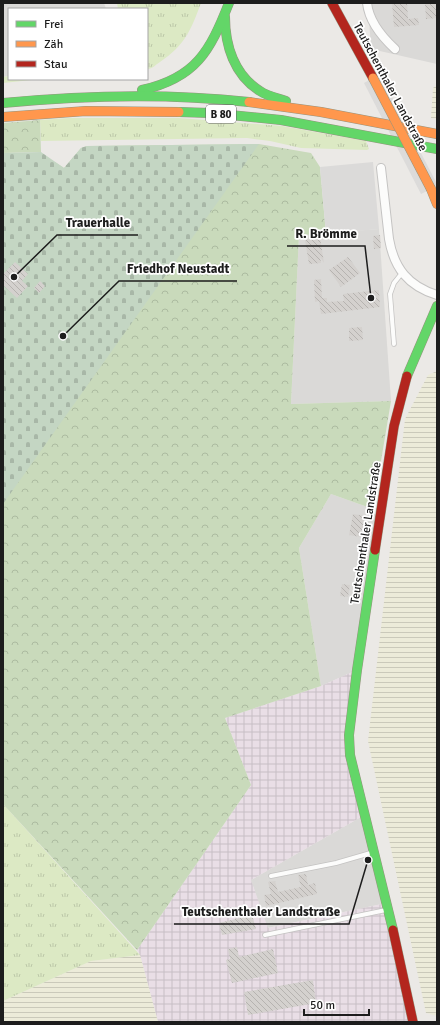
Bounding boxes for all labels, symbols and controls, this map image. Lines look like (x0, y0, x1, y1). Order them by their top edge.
legend (8, 8, 148, 80)
text: Frei (44, 17, 63, 32)
street label: Teutschenthaler Landstraße (350, 20, 430, 154)
text: Zäh (44, 37, 63, 52)
text: Stau (44, 57, 68, 72)
road number: B 80 (206, 105, 236, 123)
callout: Trauerhalle (57, 210, 138, 235)
text: Trauerhalle (66, 215, 131, 231)
callout: R. Brömme (287, 221, 365, 246)
text: R. Brömme (295, 226, 357, 242)
callout: Friedhof Neustadt (119, 256, 237, 281)
text: Friedhof Neustadt (127, 261, 229, 277)
street label: Teutschenthaler Landstraße (347, 461, 385, 605)
callout: Teutschenthaler Landstraße (174, 899, 349, 924)
text: Teutschenthaler Landstraße (182, 904, 341, 920)
scale bar (304, 991, 369, 1017)
text: 50 m (310, 998, 335, 1013)

